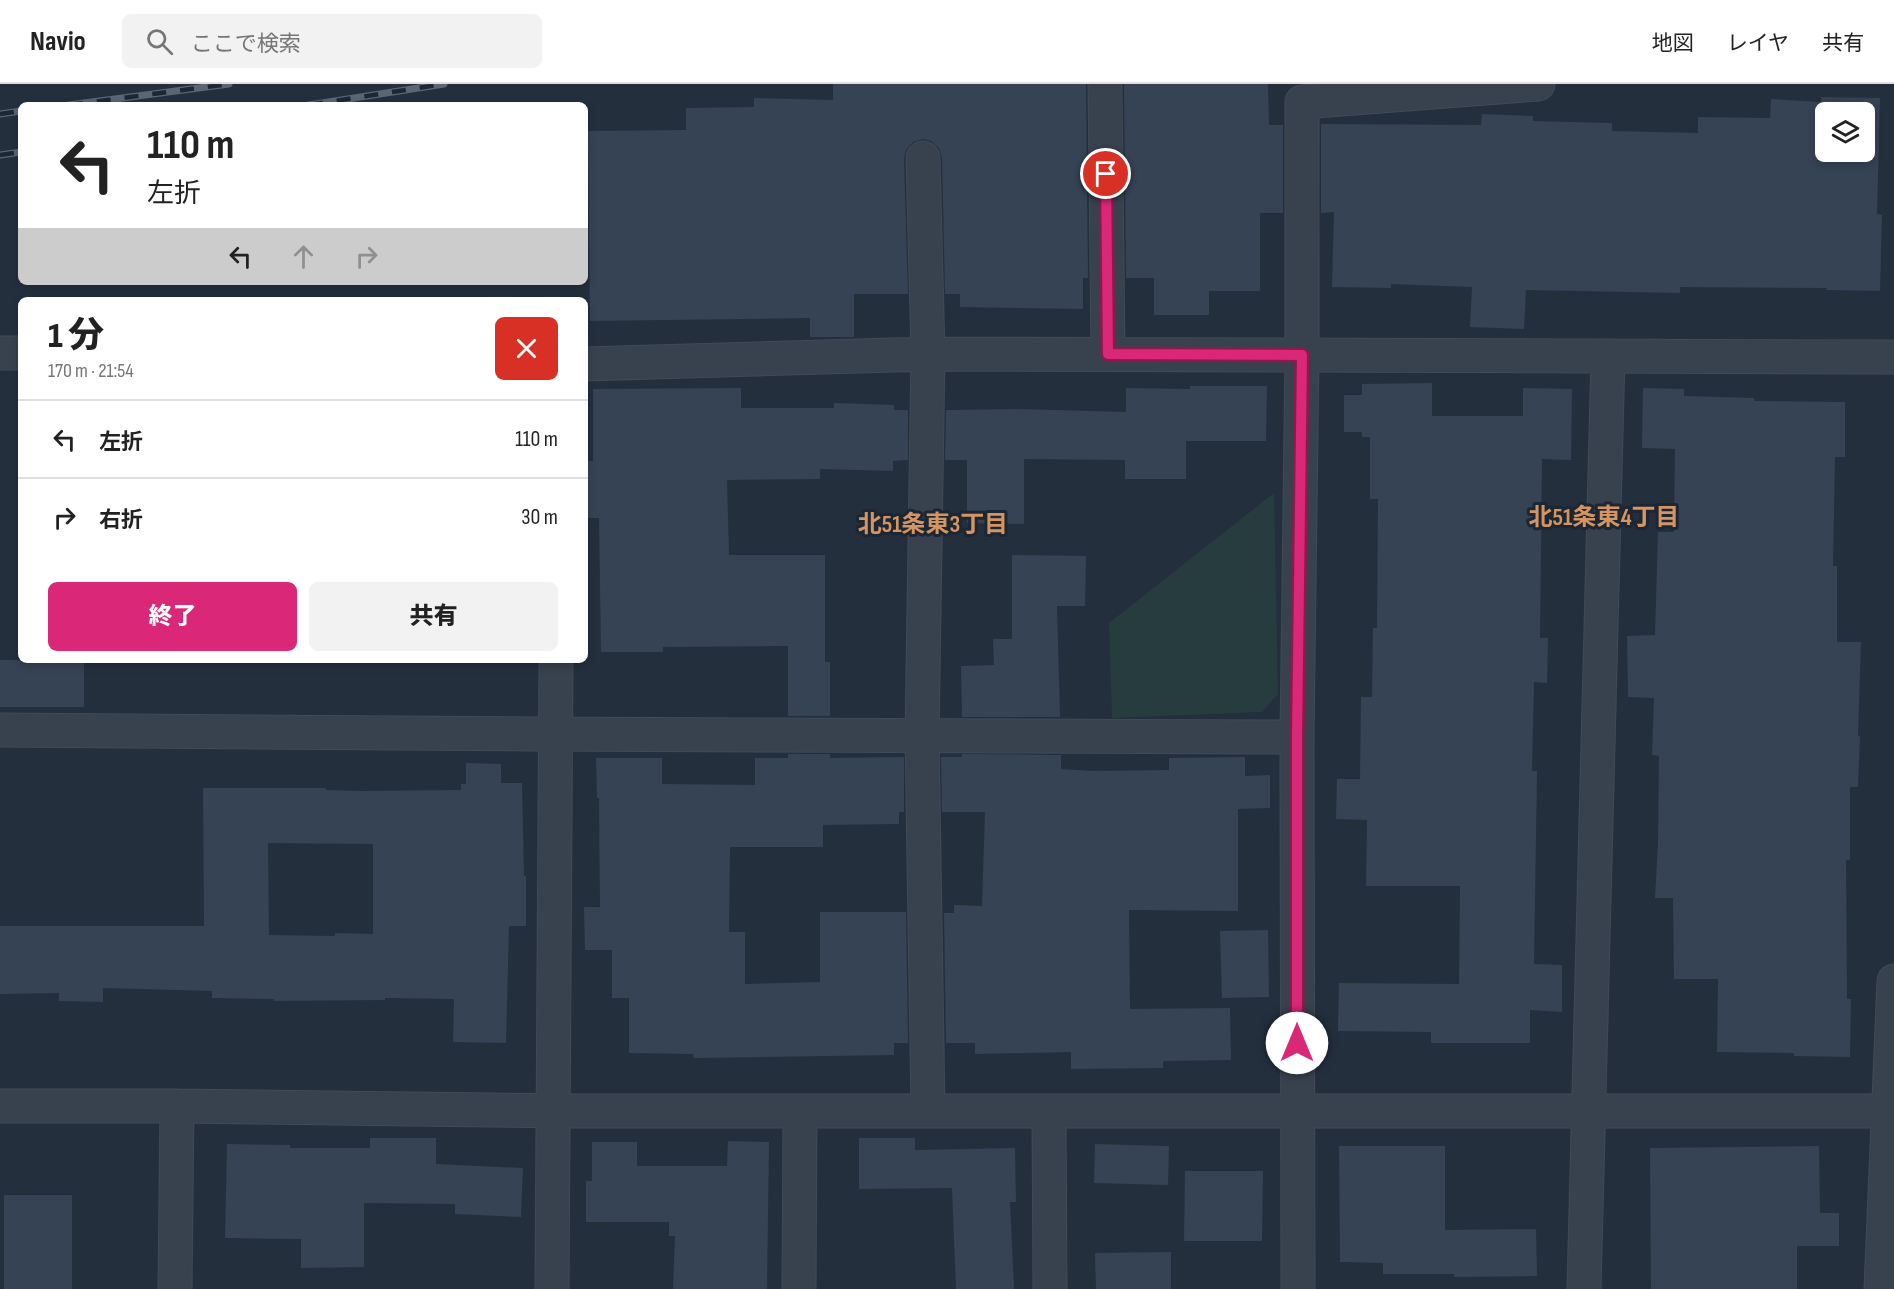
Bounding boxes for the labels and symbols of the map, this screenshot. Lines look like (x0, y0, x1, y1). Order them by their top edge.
pin (1080, 148, 1131, 199)
district label: 北51条東4丁目 (1528, 503, 1680, 532)
district label: 北51条東3丁目 (858, 510, 1008, 539)
position arrow (1265, 1011, 1329, 1075)

